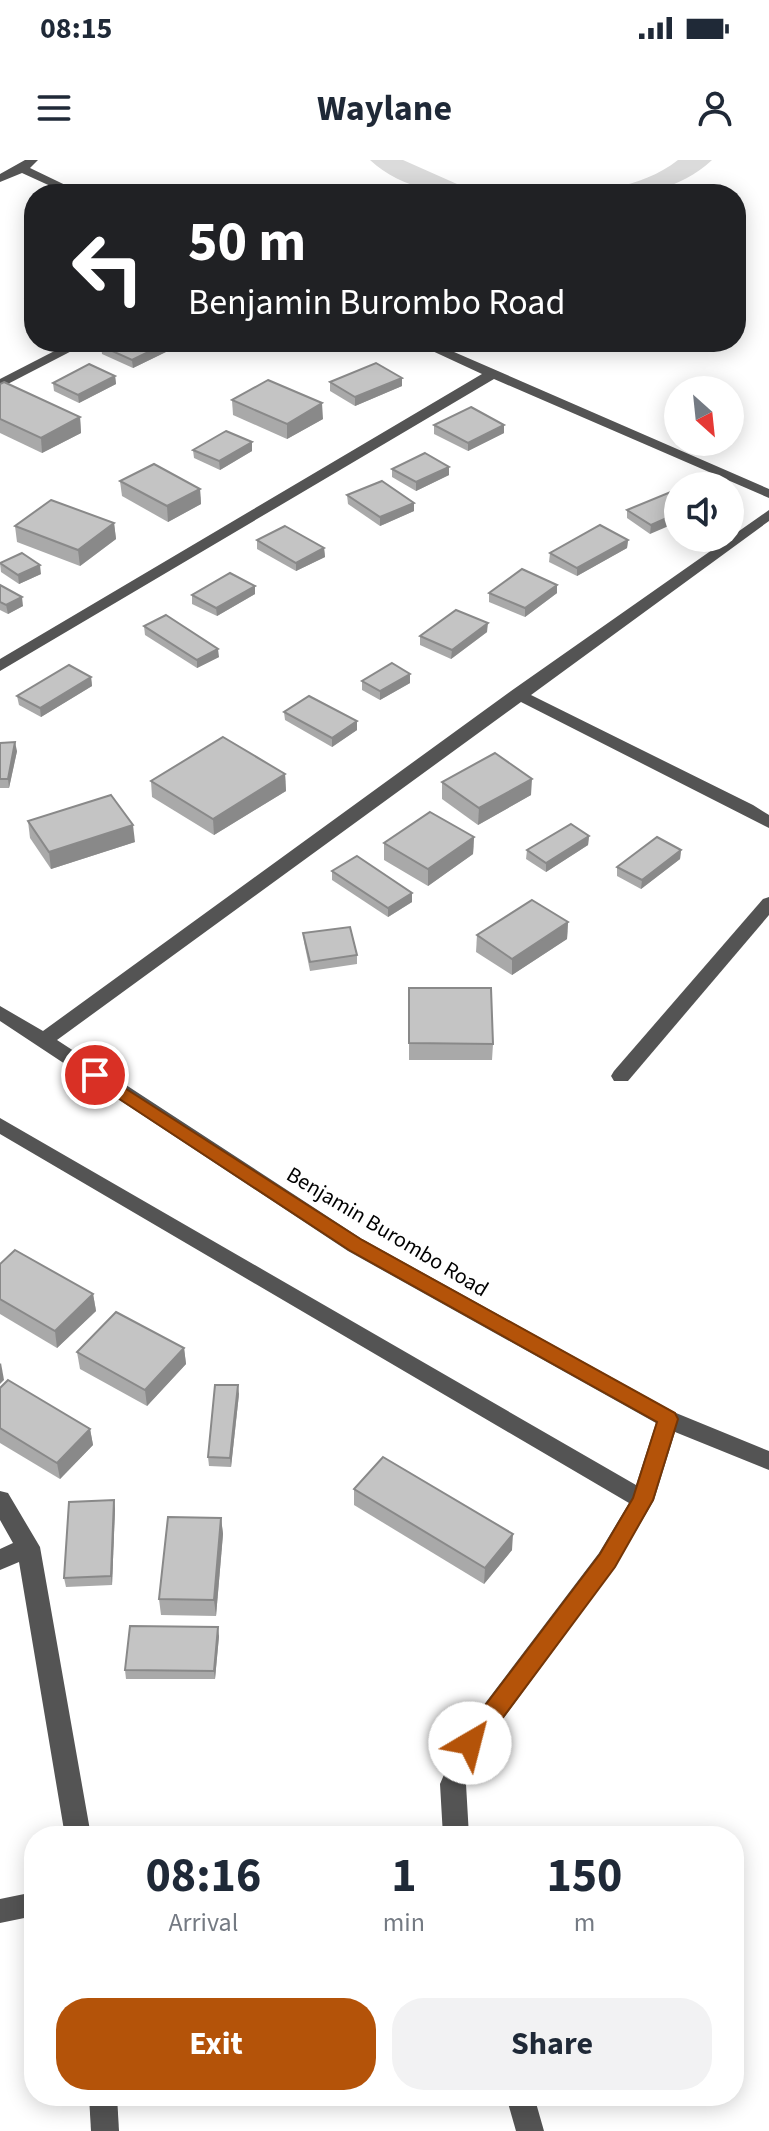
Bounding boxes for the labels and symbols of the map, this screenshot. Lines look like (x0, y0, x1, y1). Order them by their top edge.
north arrow (664, 376, 744, 456)
pin (61, 1041, 129, 1109)
street label: Benjamin Burombo Road (280, 1159, 495, 1305)
position arrow (428, 1701, 512, 1785)

